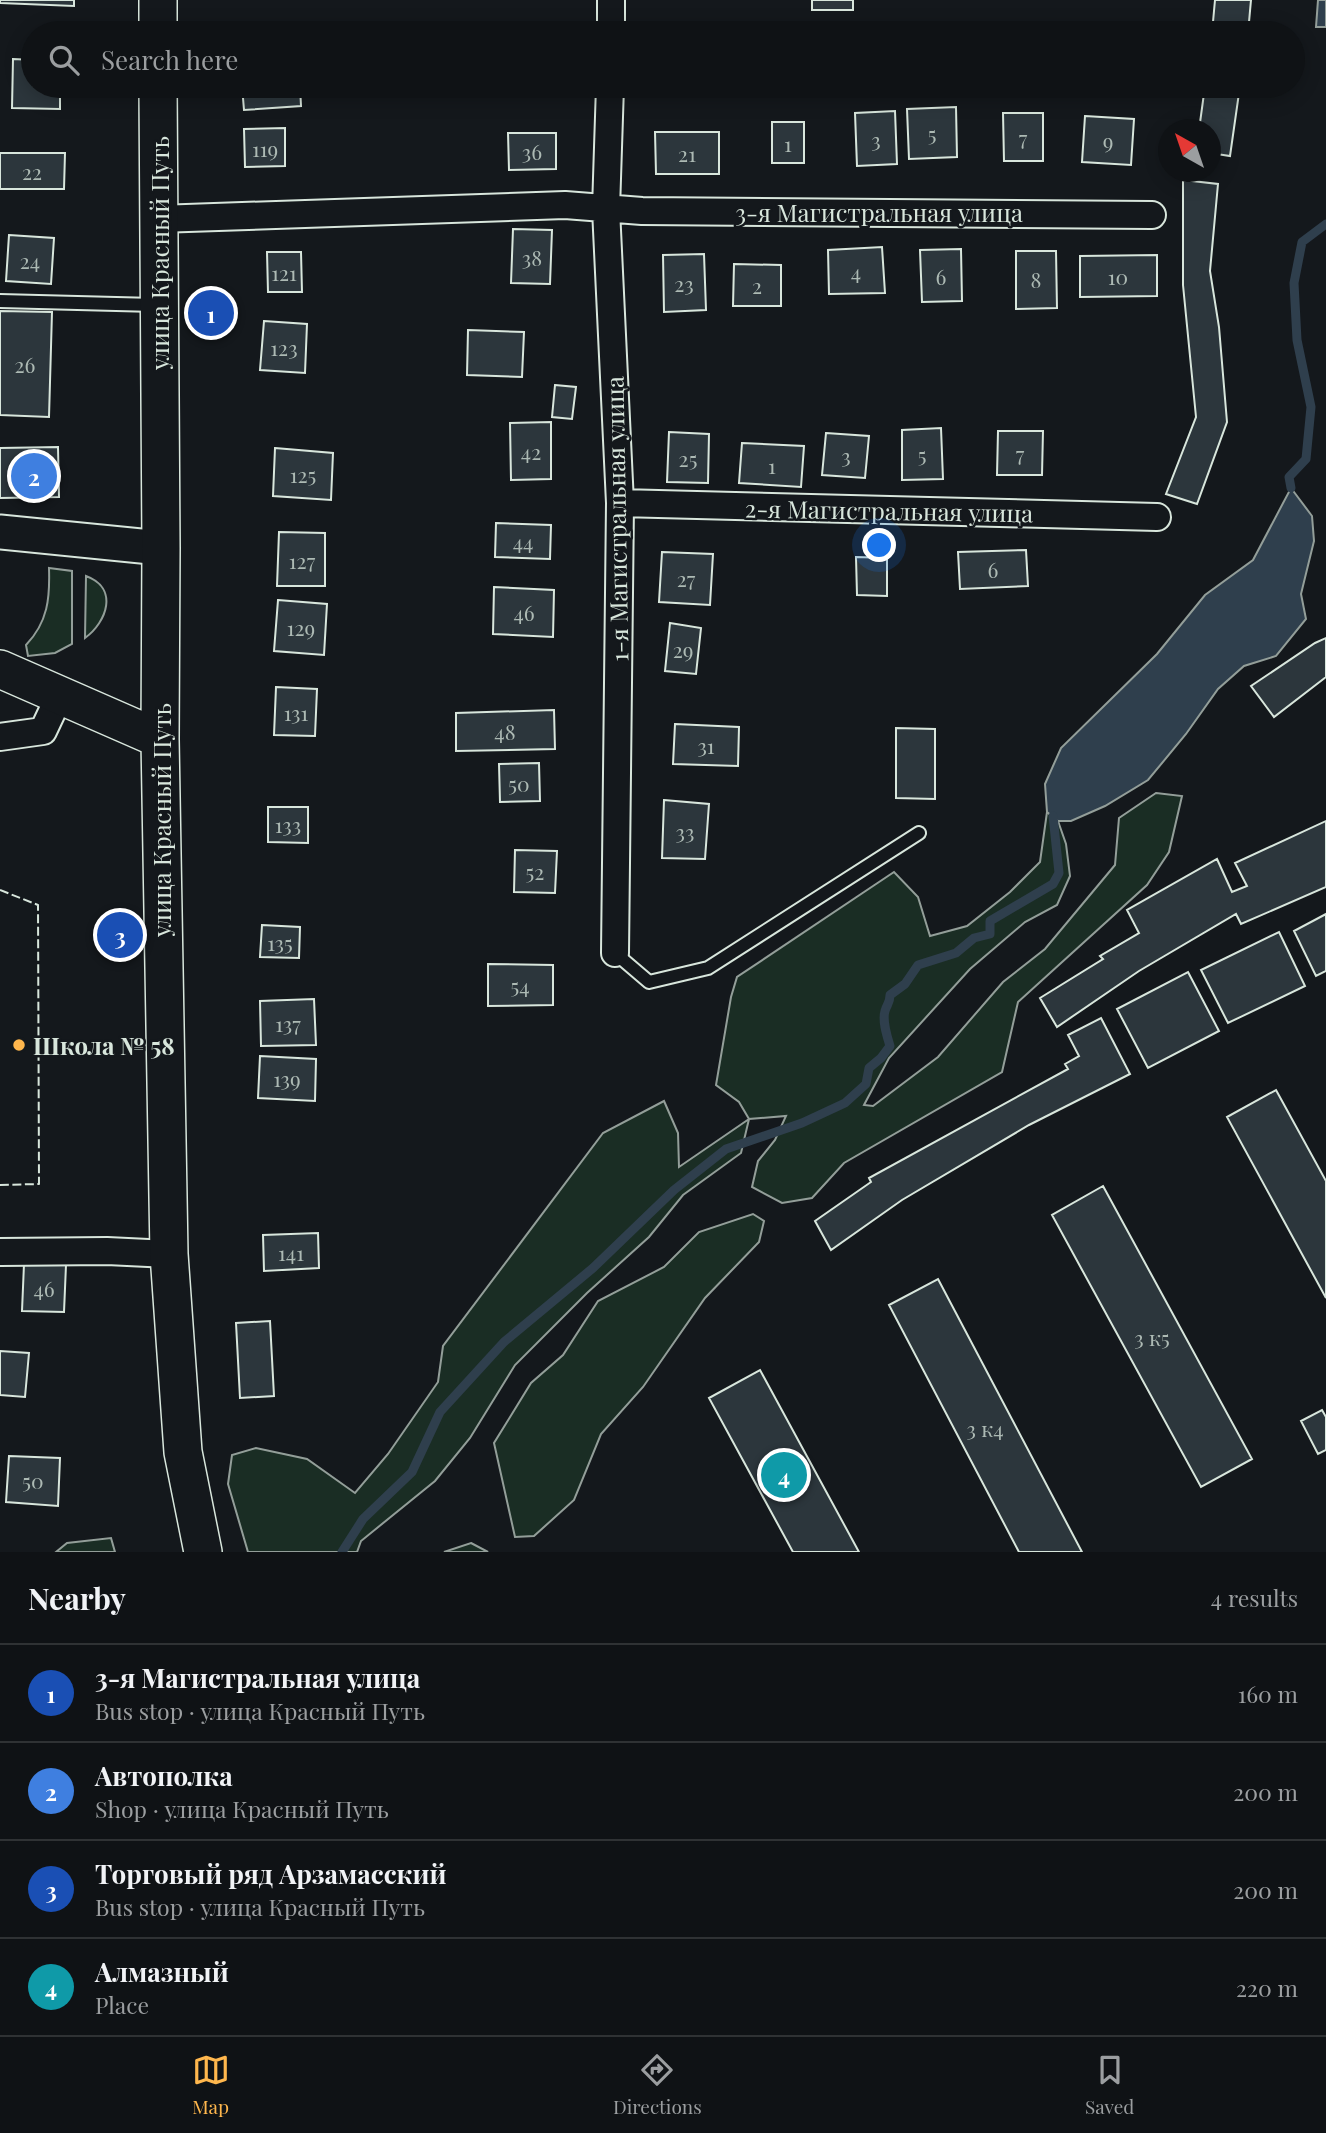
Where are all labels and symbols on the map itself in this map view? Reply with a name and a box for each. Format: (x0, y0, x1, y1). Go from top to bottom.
house number: 5 (928, 119, 936, 147)
north arrow (1158, 119, 1221, 182)
house number: 7 (1019, 123, 1028, 151)
house number: 3 (871, 125, 881, 153)
house number: 9 (1103, 126, 1113, 154)
house number: 1 (784, 129, 792, 157)
house number: 119 (252, 134, 278, 162)
street label: улица Красный Путь (143, 136, 175, 371)
house number: 36 (522, 137, 542, 165)
house number: 21 (678, 139, 696, 167)
house number: 22 (22, 157, 42, 185)
street label: 3-я Магистральная улица (735, 196, 1023, 228)
house number: 38 (522, 243, 542, 271)
house number: 24 (20, 246, 40, 274)
house number: 4 (851, 257, 861, 285)
house number: 121 (271, 258, 297, 286)
house number: 6 (936, 262, 947, 290)
house number: 10 (1108, 262, 1128, 290)
house number: 8 (1031, 265, 1041, 293)
house number: 23 (674, 269, 694, 297)
house number: 2 (752, 271, 762, 299)
pin: 1 (188, 287, 234, 339)
house number: 123 (270, 333, 298, 361)
house number: 26 (15, 350, 36, 378)
street label: 1-я Магистральная улица (598, 376, 634, 662)
house number: 42 (521, 437, 541, 465)
house number: 7 (1016, 439, 1025, 467)
house number: 5 (918, 440, 926, 468)
house number: 3 (841, 441, 851, 469)
house number: 25 (679, 444, 697, 472)
pin: 2 (11, 450, 57, 502)
house number: 1 (768, 451, 776, 479)
house number: 125 (290, 460, 316, 488)
street label: 2-я Магистральная улица (745, 491, 1034, 529)
house number: 44 (513, 527, 533, 555)
your location (862, 528, 896, 562)
house number: 127 (289, 546, 316, 574)
house number: 6 (988, 555, 999, 583)
house number: 27 (677, 564, 696, 592)
house number: 46 (513, 598, 535, 626)
house number: 129 (287, 613, 315, 641)
house number: 29 (673, 635, 693, 663)
house number: 131 (284, 698, 309, 726)
street label: улица Красный Путь (145, 703, 177, 938)
house number: 48 (494, 717, 516, 745)
house number: 31 (697, 731, 715, 759)
house number: 50 (508, 769, 530, 797)
house number: 133 (275, 810, 301, 838)
house number: 33 (676, 817, 694, 845)
house number: 52 (526, 857, 544, 885)
pin: 3 (97, 909, 143, 961)
house number: 135 (267, 928, 293, 956)
house number: 54 (510, 971, 530, 999)
house number: 137 (275, 1009, 301, 1037)
place label: Школа № 58 (33, 1029, 175, 1061)
marker: Школа № 58 (11, 1037, 27, 1053)
house number: 139 (273, 1064, 301, 1092)
house number: 141 (278, 1238, 304, 1266)
house number: 46 (33, 1274, 55, 1302)
house number: 3 к5 (1134, 1323, 1170, 1351)
house number: 3 к4 (966, 1414, 1004, 1442)
pin: 4 (761, 1449, 807, 1501)
house number: 50 (22, 1466, 44, 1494)

